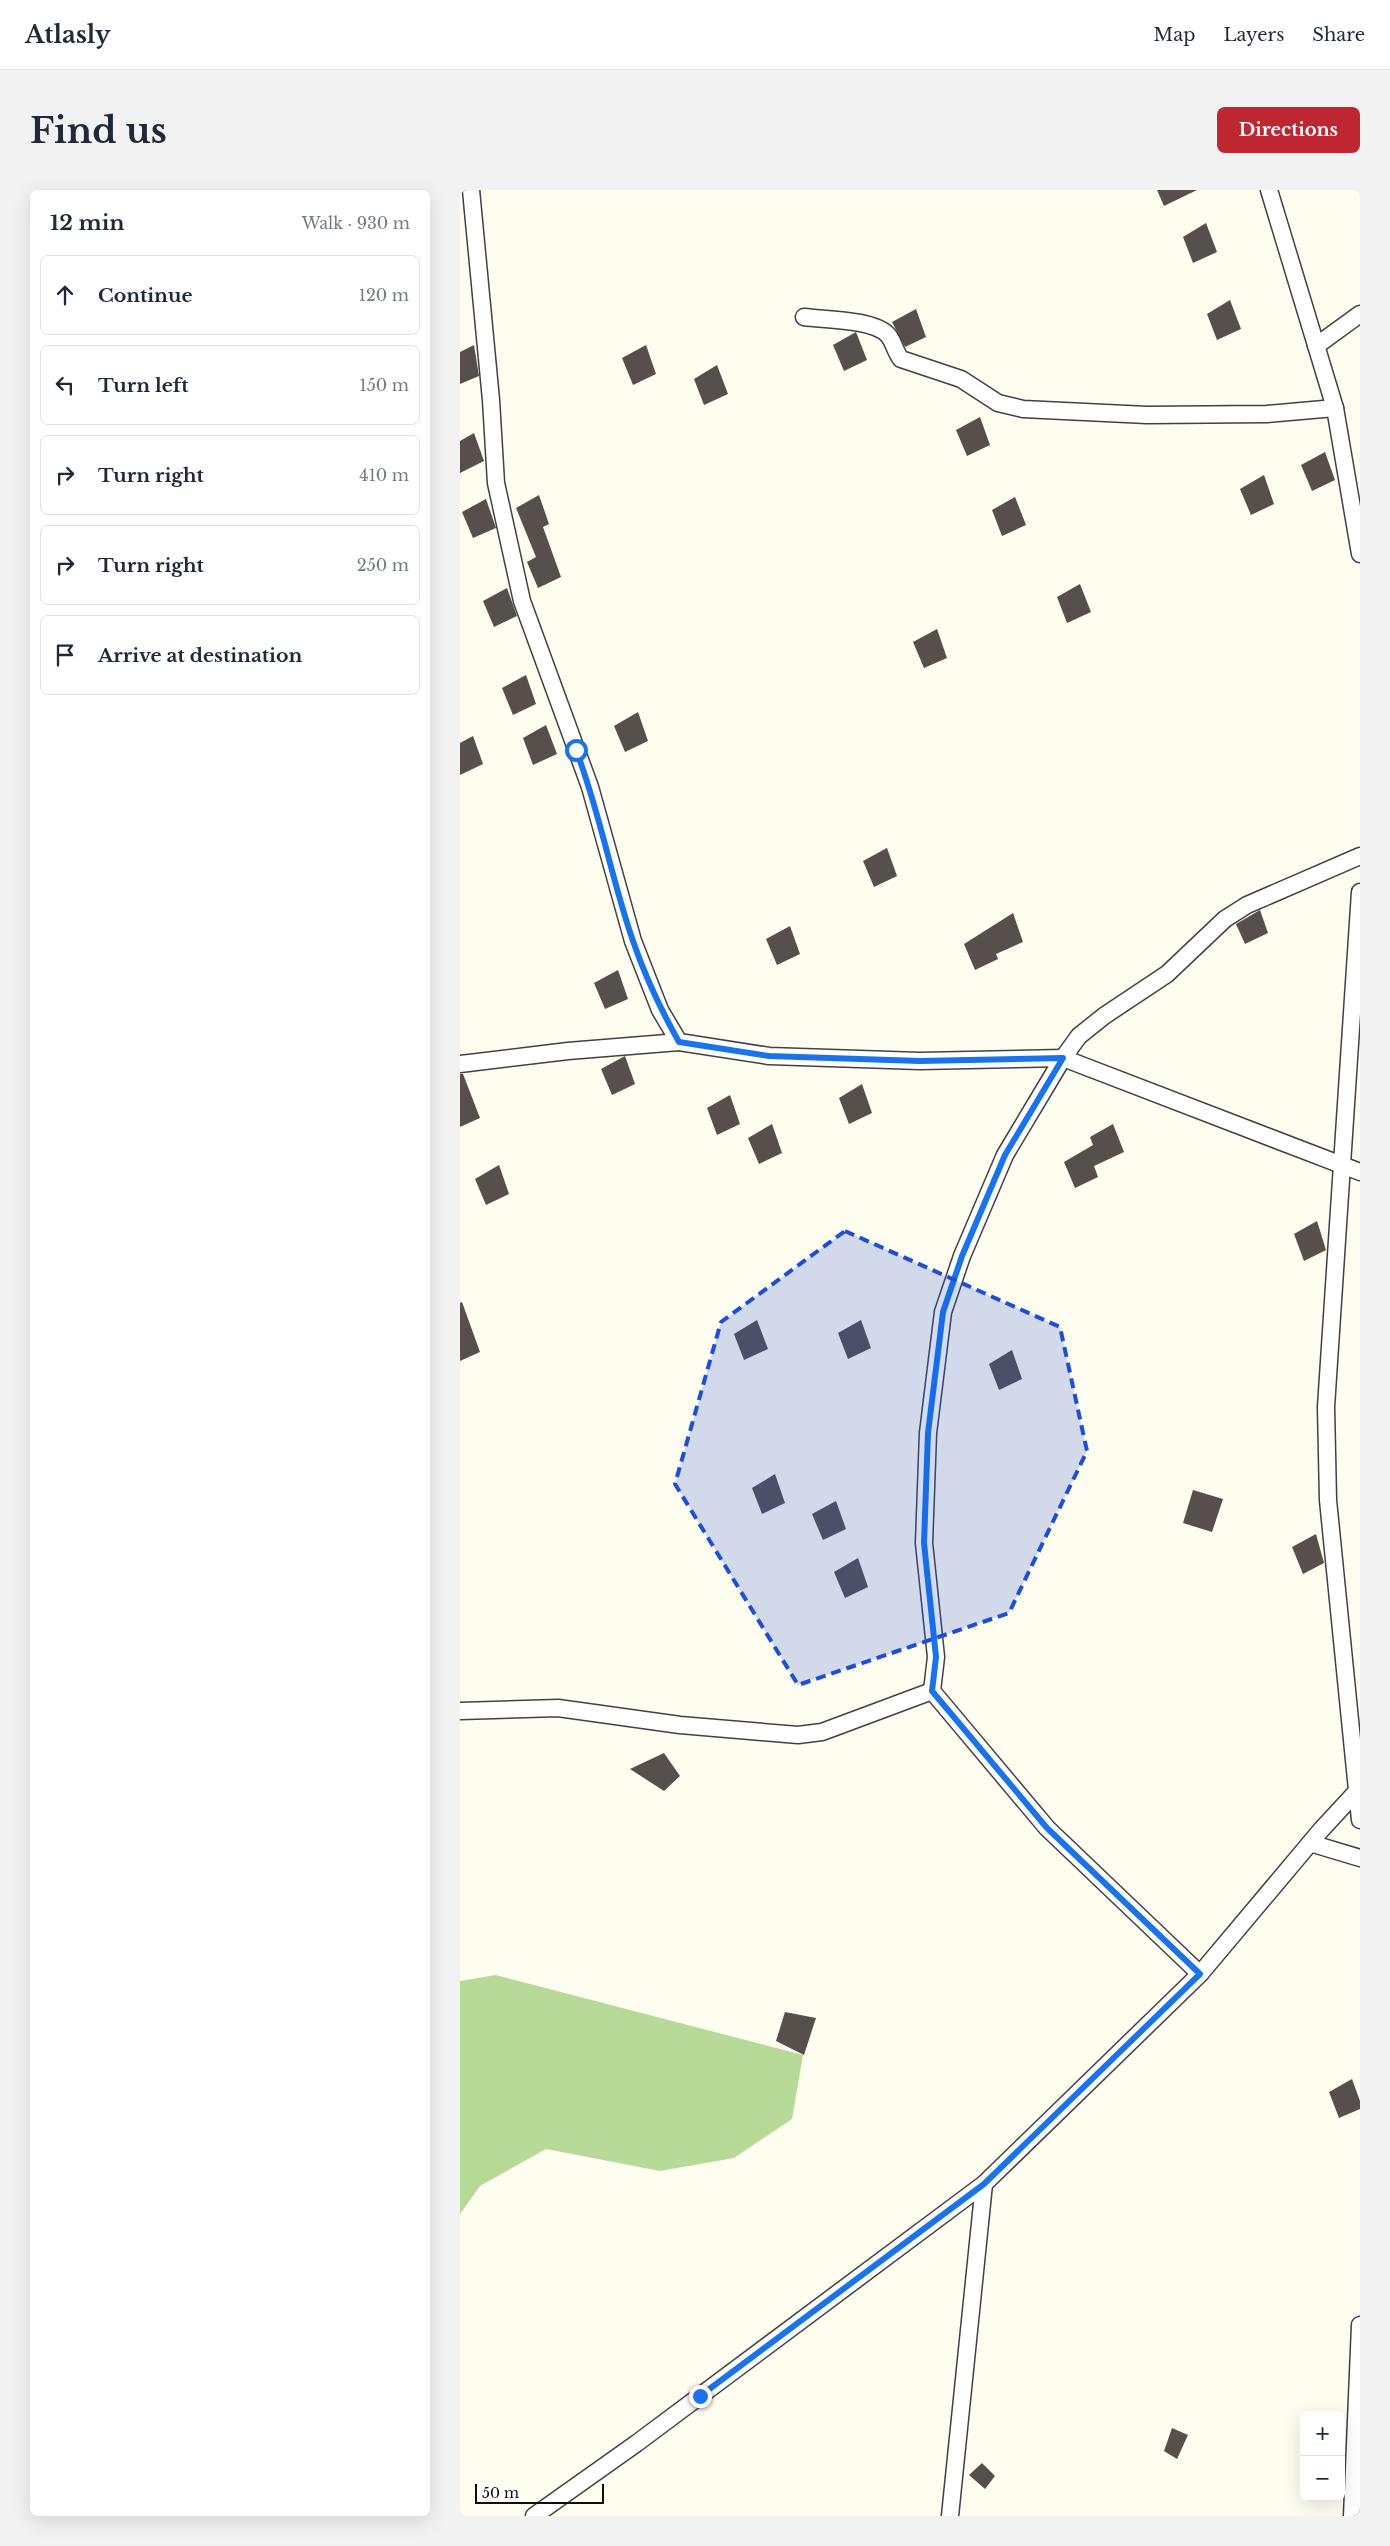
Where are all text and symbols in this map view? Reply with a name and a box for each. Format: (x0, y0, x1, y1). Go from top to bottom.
text: Atlasly (25, 20, 111, 49)
text: Map (1154, 24, 1195, 46)
text: Layers (1223, 24, 1284, 46)
text: Share (1312, 24, 1365, 46)
button: Directions (1217, 107, 1360, 153)
text: Find us (30, 109, 167, 152)
text: 12 min (50, 210, 125, 236)
text: Walk · 930 m (302, 213, 410, 233)
icon: ahead (51, 281, 79, 309)
text: Continue (98, 284, 193, 307)
text: 120 m (359, 285, 409, 305)
icon: left (51, 371, 79, 399)
text: Turn left (98, 374, 189, 397)
text: 150 m (360, 375, 409, 395)
icon: right (51, 461, 79, 489)
text: Turn right (98, 464, 204, 487)
text: 410 m (359, 465, 409, 485)
icon: right (51, 551, 79, 579)
text: Turn right (98, 554, 204, 577)
text: 250 m (357, 555, 409, 575)
icon: arrive (51, 641, 79, 669)
text: Arrive at destination (98, 644, 302, 667)
route start (565, 739, 588, 762)
route end (689, 2385, 712, 2408)
map controls (1300, 2411, 1345, 2501)
button: + (1300, 2411, 1345, 2456)
button: − (1300, 2456, 1345, 2501)
scale bar (475, 2481, 604, 2504)
text: 50 m (482, 2484, 519, 2502)

